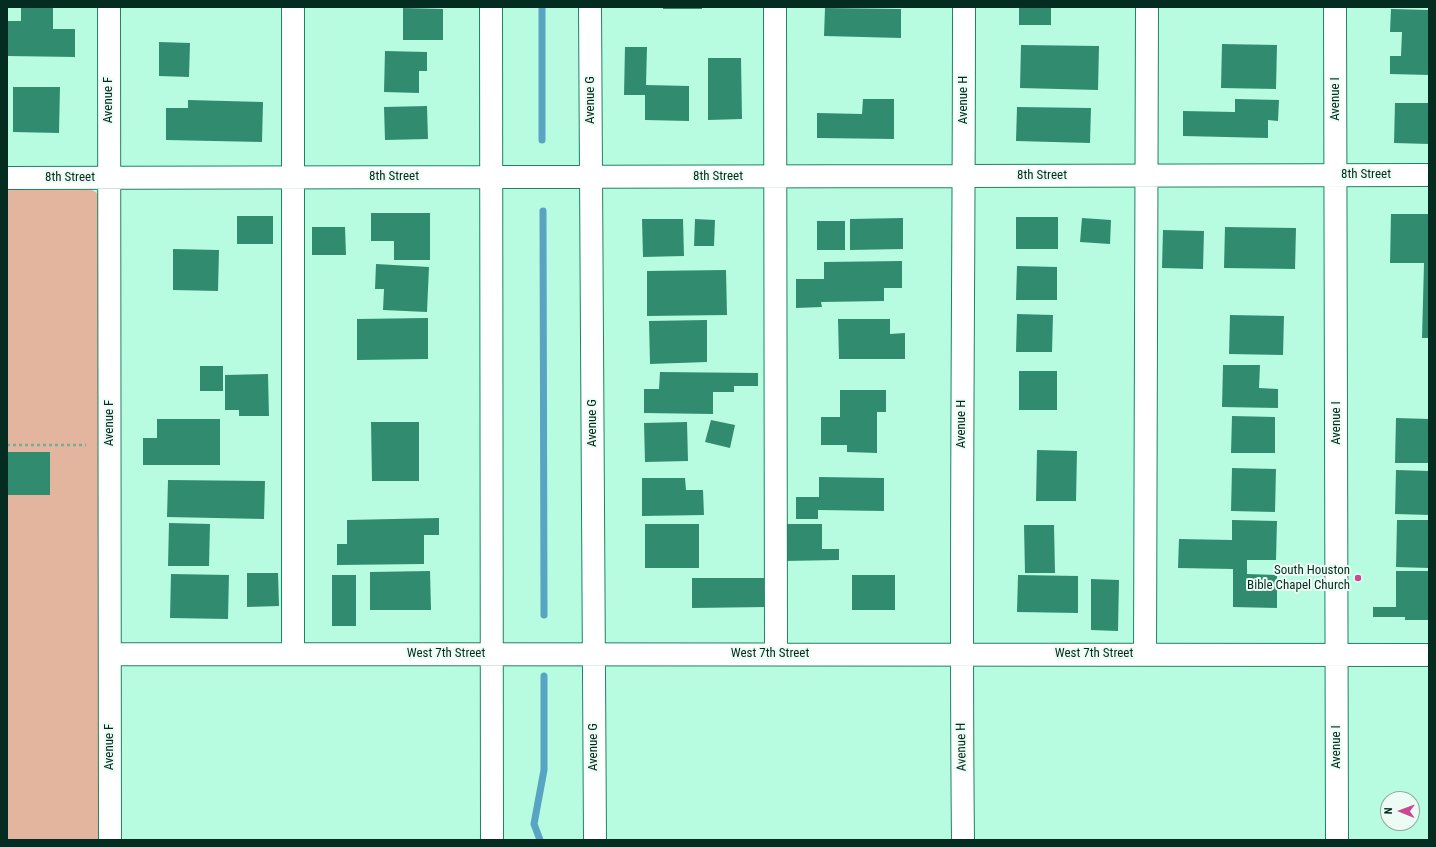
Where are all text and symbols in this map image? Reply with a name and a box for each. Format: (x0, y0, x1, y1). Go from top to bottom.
street label: Avenue G (583, 76, 599, 124)
street label: Avenue H (956, 76, 972, 124)
street label: Avenue F (101, 77, 117, 123)
street label: Avenue I (1328, 77, 1344, 121)
street label: 8th Street (1341, 167, 1391, 183)
street label: 8th Street (1017, 168, 1067, 184)
street label: 8th Street (369, 169, 419, 185)
street label: 8th Street (693, 169, 743, 185)
street label: 8th Street (45, 170, 95, 186)
street label: Avenue G (585, 399, 601, 447)
street label: Avenue F (102, 400, 118, 446)
street label: Avenue H (954, 400, 970, 448)
street label: Avenue I (1329, 401, 1345, 445)
place label: South Houston Bible Chapel Church (1247, 563, 1350, 594)
marker: South Houston Bible Chapel Church (1353, 573, 1363, 583)
street label: West 7th Street (407, 646, 485, 662)
street label: West 7th Street (731, 646, 809, 662)
street label: West 7th Street (1055, 646, 1133, 662)
street label: Avenue G (586, 723, 602, 771)
street label: Avenue H (954, 723, 970, 771)
street label: Avenue F (102, 724, 118, 770)
street label: Avenue I (1329, 725, 1345, 769)
north arrow (1380, 791, 1420, 831)
text: N (1382, 807, 1395, 814)

